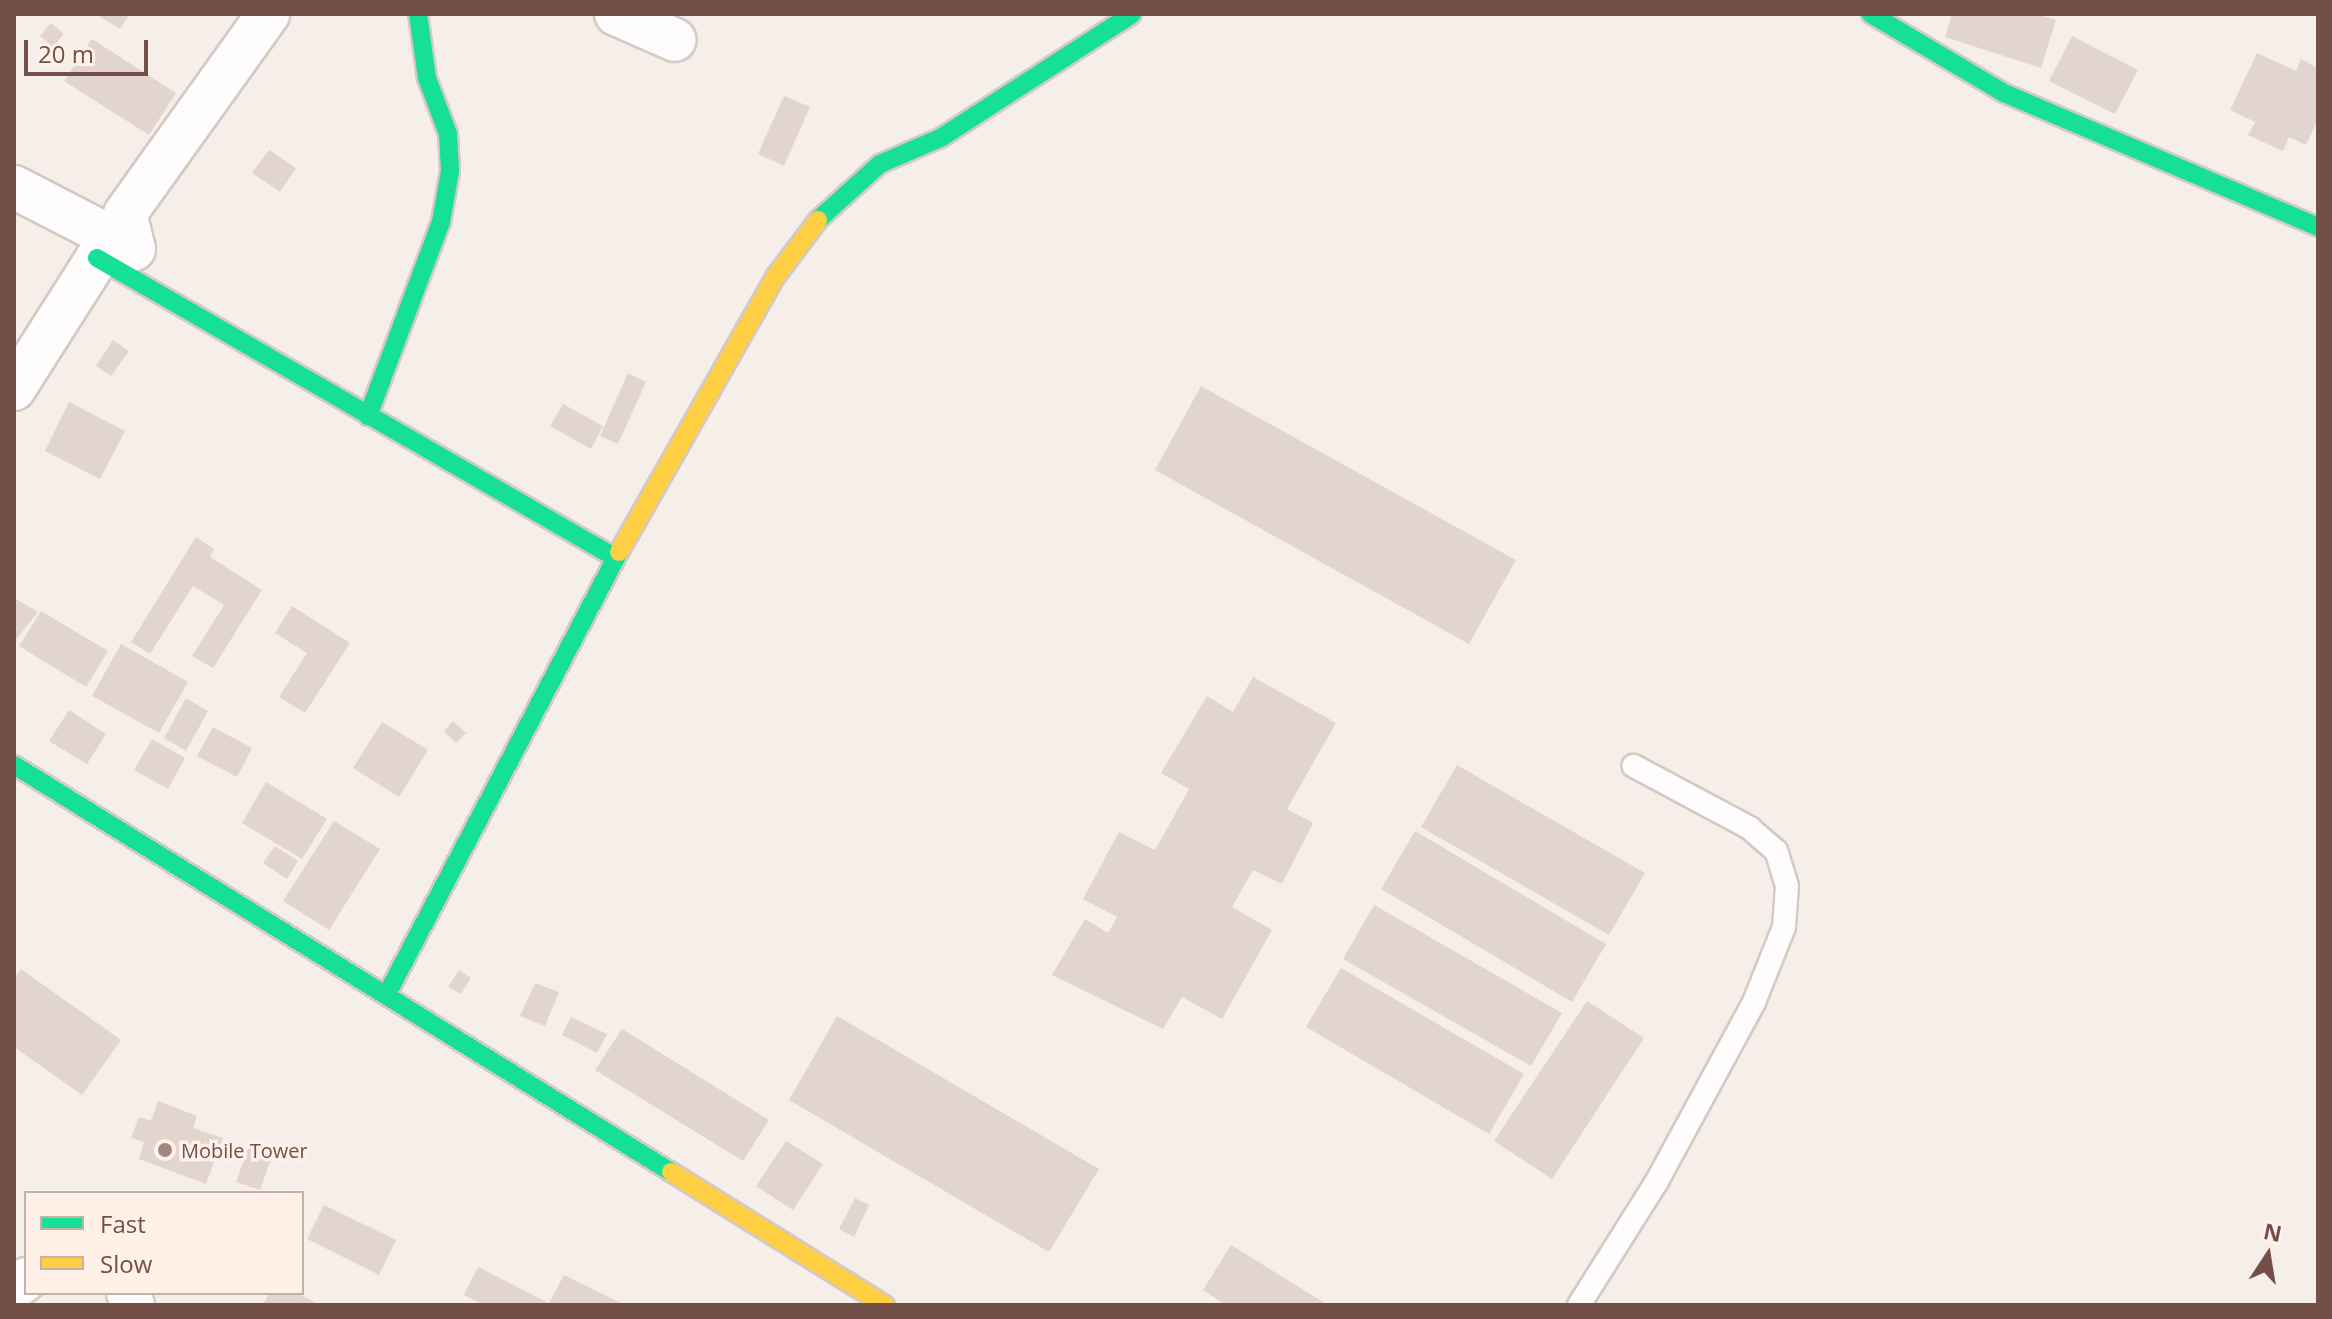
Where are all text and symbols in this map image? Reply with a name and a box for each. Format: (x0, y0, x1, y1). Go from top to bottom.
scale bar (28, 24, 152, 74)
text: 20 m (38, 37, 94, 70)
place label: Mobile Tower (181, 1138, 308, 1162)
marker: Mobile Tower (156, 1141, 174, 1159)
legend (24, 1191, 304, 1295)
text: Fast (100, 1207, 146, 1240)
north arrow (2228, 1215, 2308, 1295)
text: N (2261, 1215, 2285, 1248)
text: Slow (100, 1247, 152, 1280)

